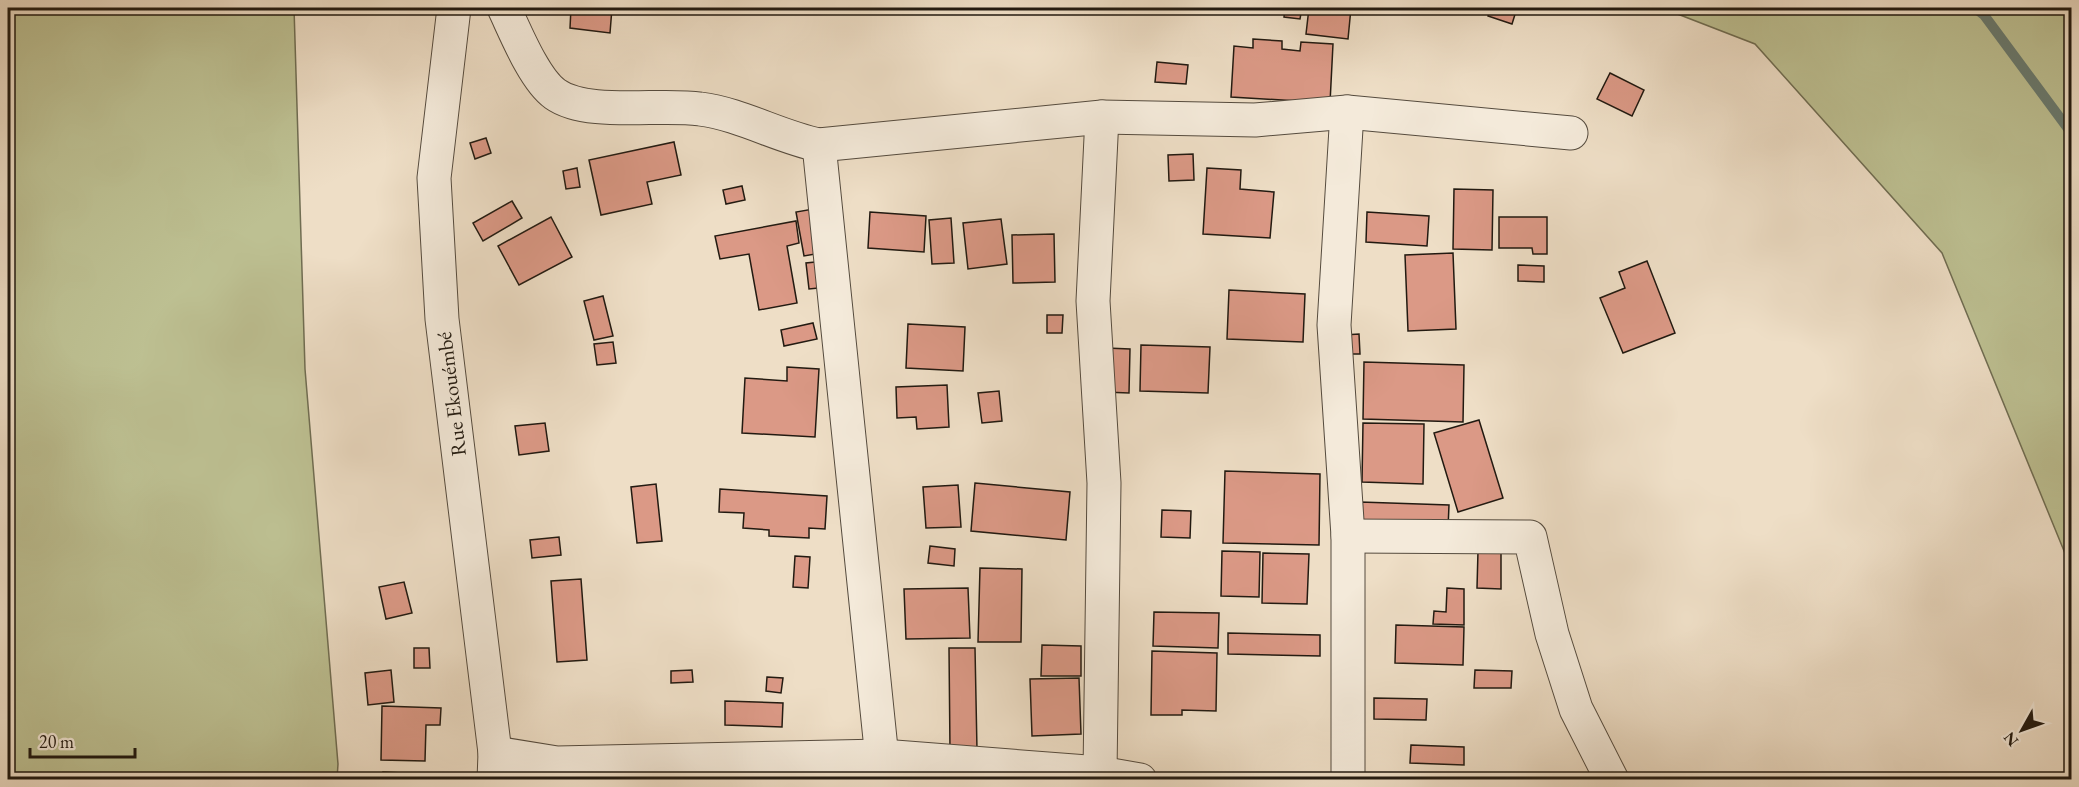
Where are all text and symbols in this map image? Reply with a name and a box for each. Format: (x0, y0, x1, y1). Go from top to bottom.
street label: Rue Ekouémbé (430, 330, 472, 458)
north arrow (1992, 700, 2052, 760)
scale bar (30, 721, 135, 759)
text: N (1999, 728, 2023, 751)
text: 20 m (39, 730, 74, 753)

